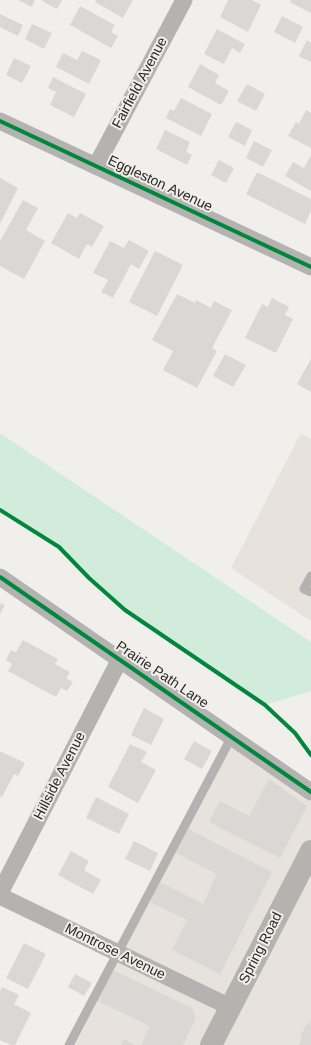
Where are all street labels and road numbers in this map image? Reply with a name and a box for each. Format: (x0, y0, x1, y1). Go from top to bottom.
street label: Fairfield Avenue (109, 35, 171, 131)
street label: Eggleston Avenue (105, 152, 215, 216)
street label: Prairie Path Lane (112, 638, 212, 712)
street label: Hillside Avenue (31, 729, 89, 823)
street label: Spring Road (236, 910, 286, 986)
street label: Montrose Avenue (62, 920, 168, 984)

